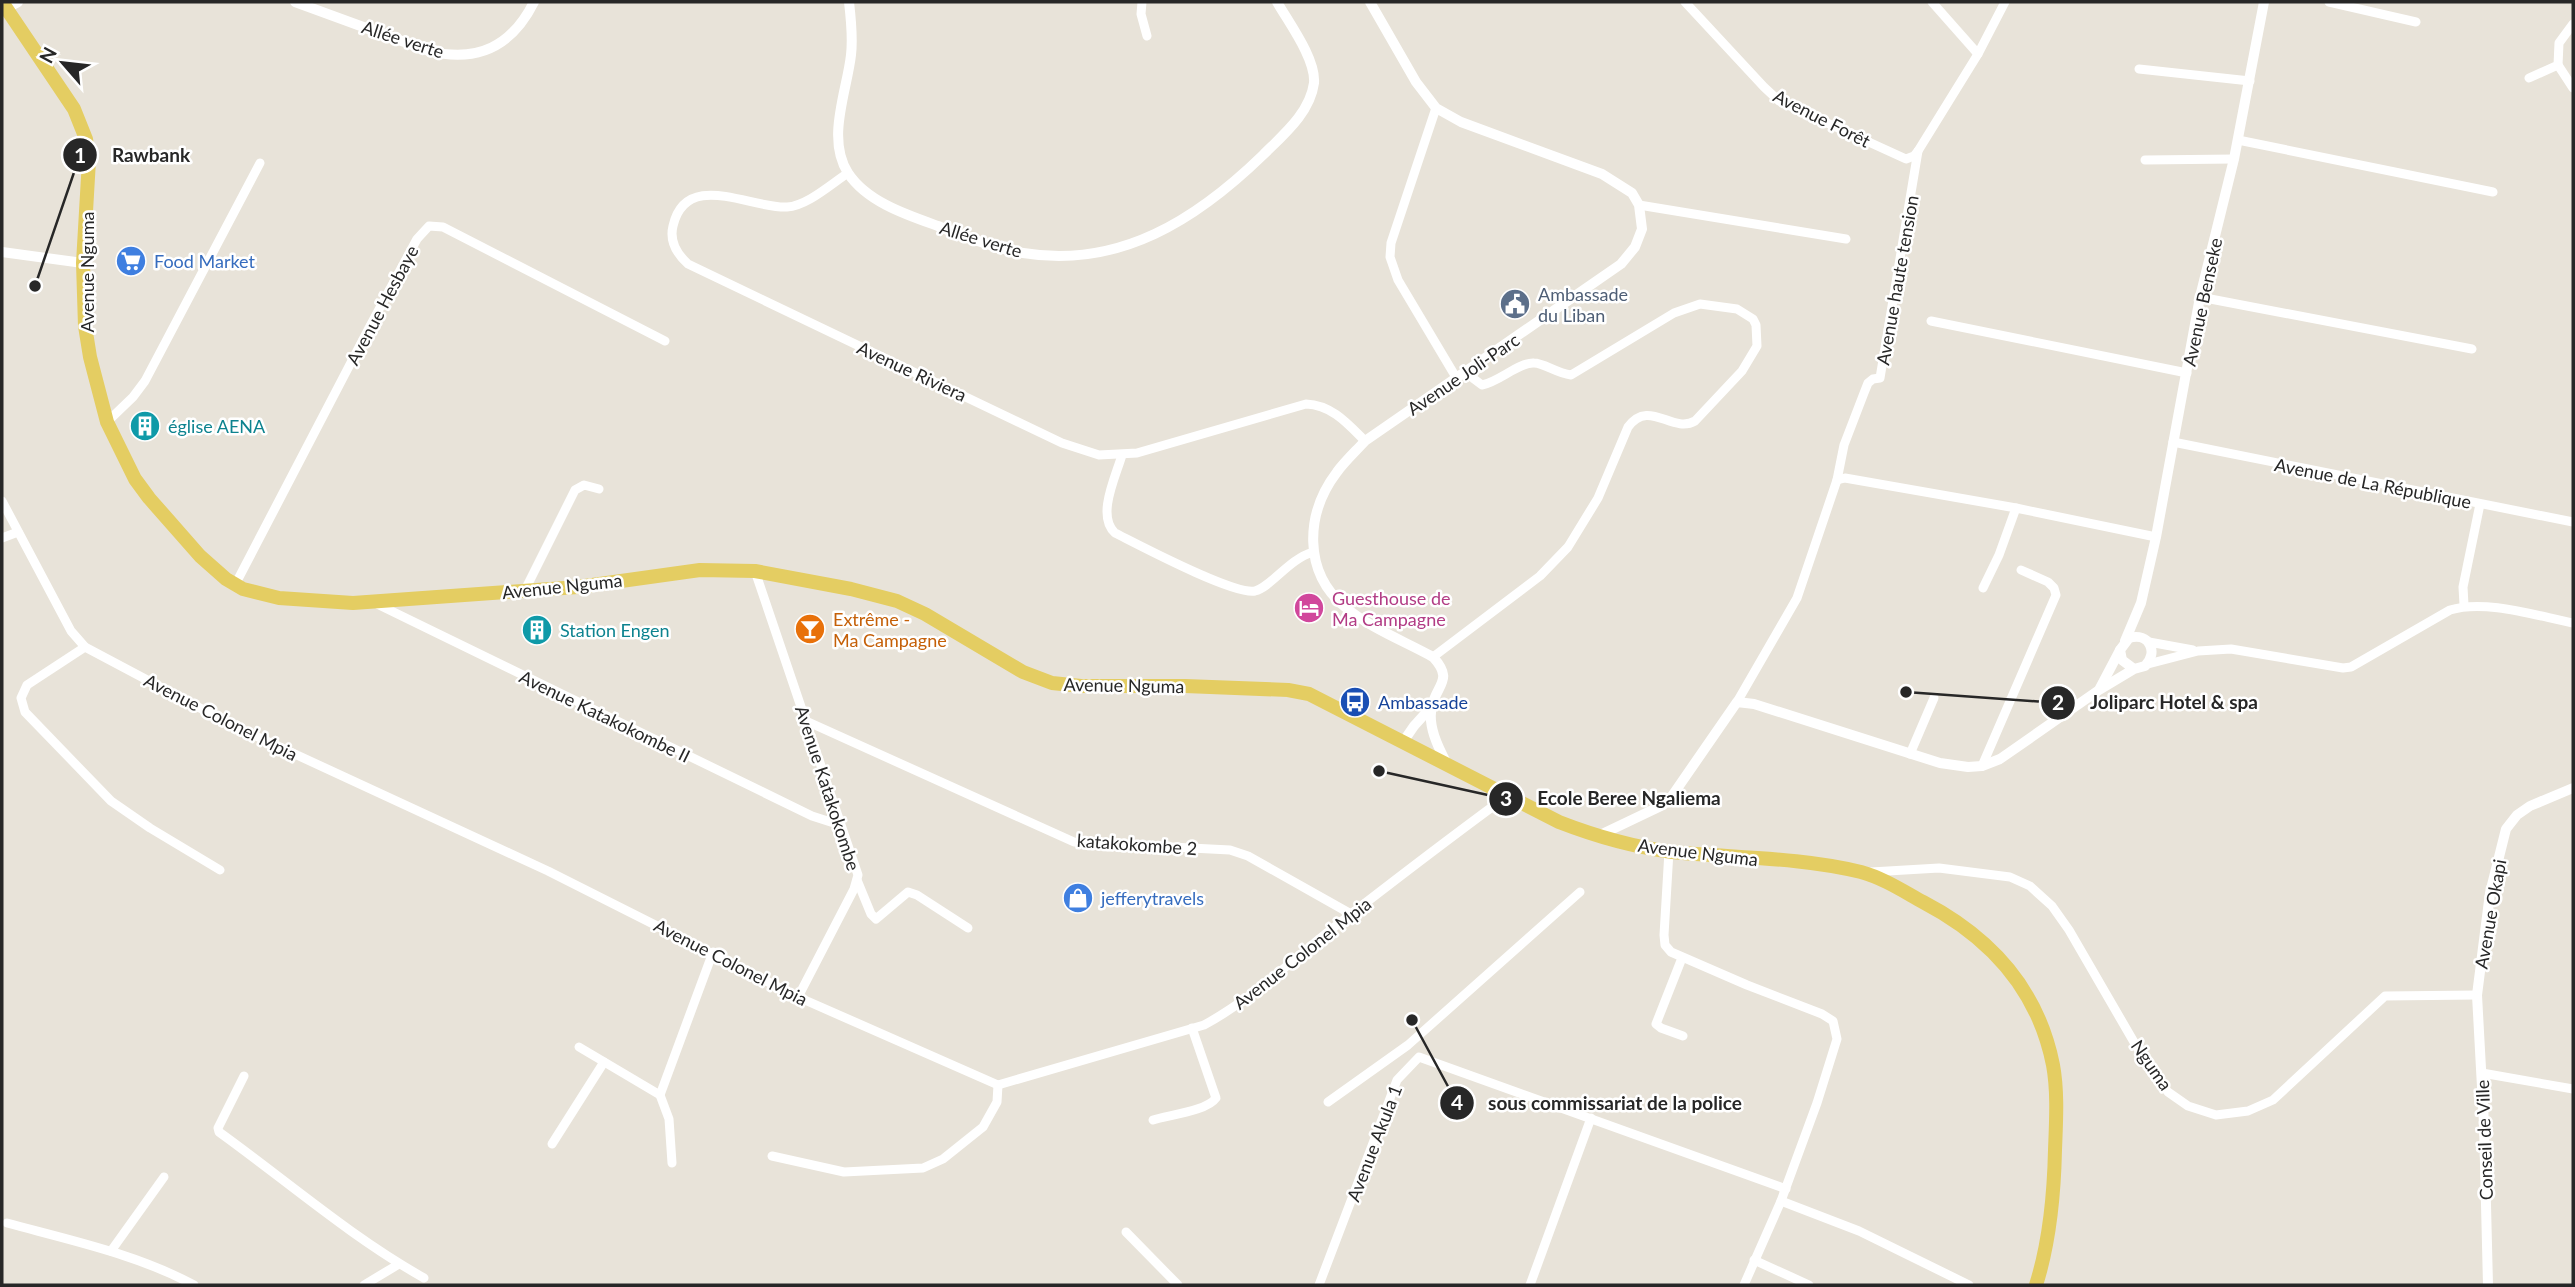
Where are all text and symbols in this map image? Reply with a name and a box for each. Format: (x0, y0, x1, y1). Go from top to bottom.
street label: Allée verte (359, 15, 447, 63)
north arrow (28, 28, 98, 98)
text: N (34, 43, 61, 67)
street label: Avenue Forêt (1770, 84, 1875, 152)
callout: Rawbank (62, 135, 204, 175)
text: 1 (74, 142, 86, 167)
text: Rawbank (112, 143, 191, 166)
street label: Avenue haute tension (1871, 193, 1923, 367)
street label: Avenue Nguma (76, 212, 98, 332)
street label: Allée verte (937, 216, 1025, 262)
street label: Avenue Benseke (2178, 236, 2226, 368)
street label: Avenue Hesbaye (341, 241, 423, 369)
supermarket icon: Food Market (114, 244, 148, 278)
place label: Food Market (154, 250, 256, 272)
place label: Ambassade du Liban (1538, 283, 1628, 326)
public building icon: Ambassade du Liban (1498, 287, 1532, 321)
street label: Avenue Joli-Parc (1403, 328, 1524, 420)
street label: Avenue Riviera (854, 336, 970, 406)
building icon: église AENA (128, 409, 162, 443)
place label: église AENA (168, 415, 266, 437)
street label: Avenue de La République (2273, 453, 2473, 513)
street label: Avenue Nguma (501, 569, 623, 603)
place label: Guesthouse de Ma Campagne (1332, 587, 1451, 630)
hotel icon: Guesthouse de Ma Campagne (1292, 591, 1326, 625)
place label: Extrême - Ma Campagne (833, 608, 947, 651)
bar icon: Extrême - Ma Campagne (793, 612, 827, 646)
building icon: Station Engen (520, 613, 554, 647)
place label: Station Engen (560, 619, 670, 641)
street label: Avenue Katakokombe II (516, 665, 694, 767)
street label: Avenue Colonel Mpia (141, 669, 301, 765)
street label: Avenue Nguma (1063, 673, 1185, 697)
callout: Joliparc Hotel & spa (2041, 683, 2272, 723)
bus stop icon: Ambassade (1338, 685, 1372, 719)
text: 2 (2052, 689, 2064, 714)
text: Joliparc Hotel & spa (2090, 690, 2258, 713)
place label: Ambassade (1378, 691, 1468, 713)
street label: Avenue Katakokombe (791, 703, 865, 873)
callout: Ecole Beree Ngaliema (1488, 779, 1735, 819)
text: 3 (1500, 785, 1512, 810)
text: Ecole Beree Ngaliema (1537, 786, 1721, 809)
street label: katakokombe 2 (1076, 829, 1198, 859)
street label: Avenue Nguma (1637, 834, 1759, 870)
street label: Avenue Okapi (2470, 857, 2510, 971)
shop icon: jefferytravels (1061, 881, 1095, 915)
place label: jefferytravels (1100, 887, 1204, 909)
street label: Avenue Colonel Mpia (1229, 892, 1375, 1014)
street label: Avenue Colonel Mpia (651, 914, 811, 1010)
street label: Nguma (2127, 1036, 2177, 1094)
street label: Conseil de Ville (2471, 1079, 2497, 1201)
street label: Avenue Akula 1 (1342, 1082, 1406, 1204)
callout: sous commissariat de la police (1439, 1083, 1756, 1123)
text: 4 (1451, 1089, 1463, 1114)
text: sous commissariat de la police (1488, 1091, 1742, 1114)

